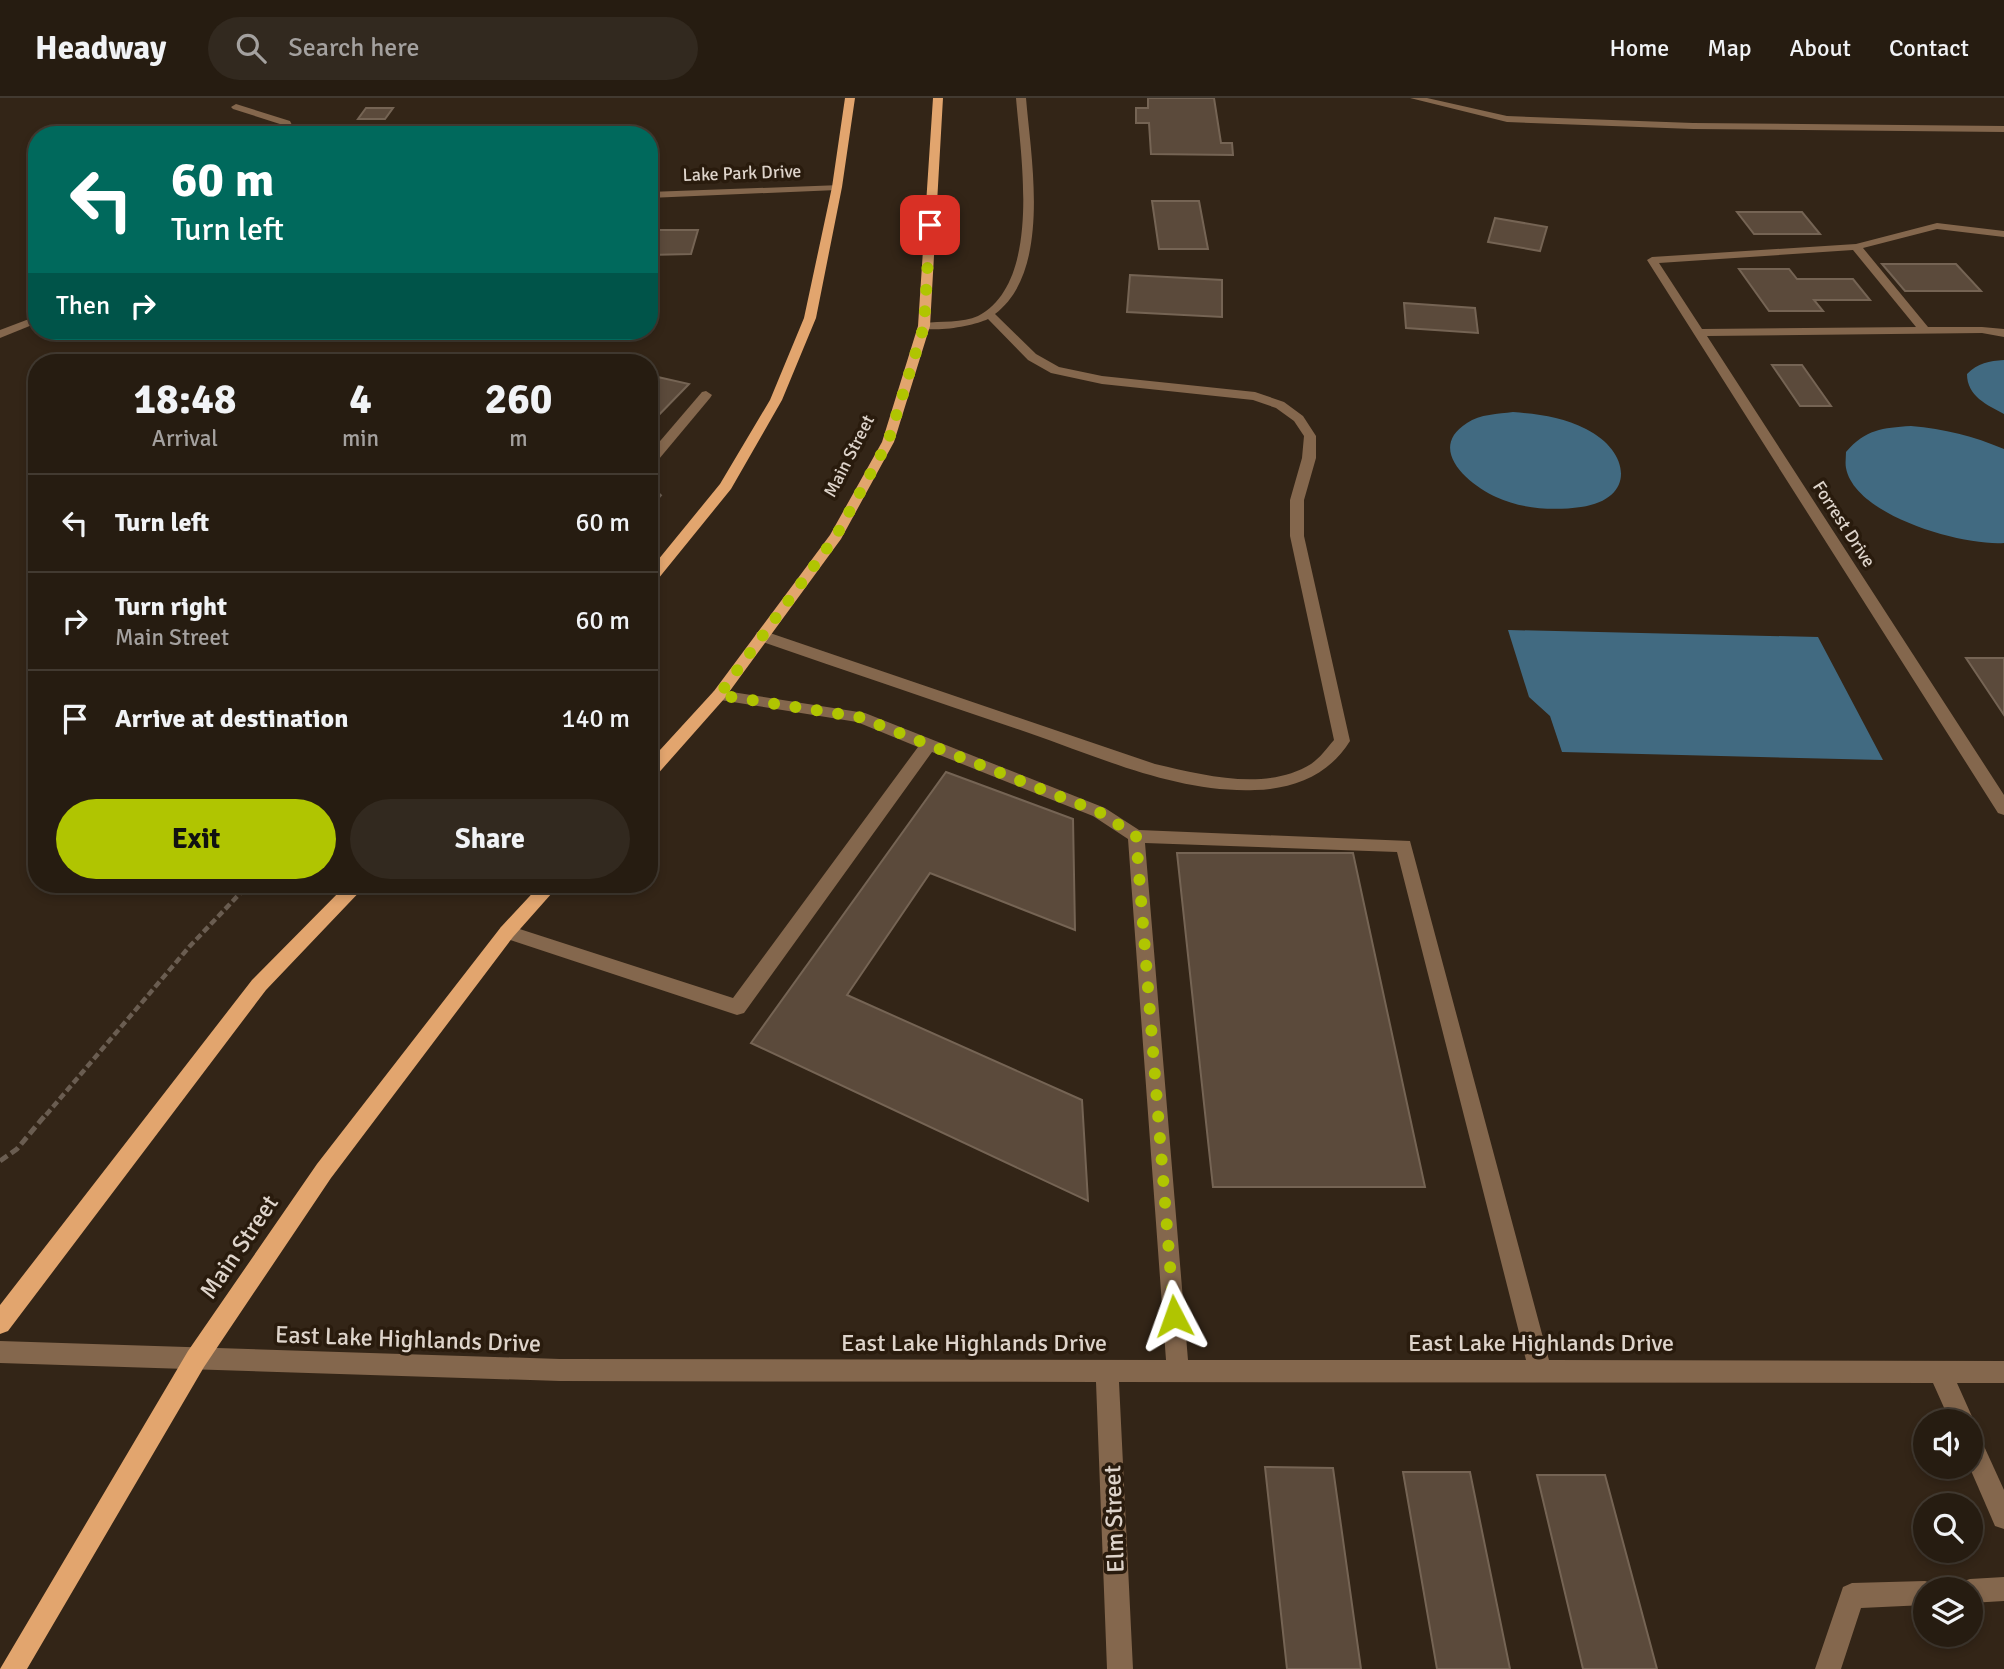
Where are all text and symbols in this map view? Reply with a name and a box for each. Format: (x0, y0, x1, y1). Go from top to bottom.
search box (208, 17, 698, 80)
text: Headway (35, 28, 166, 69)
icon: search (232, 29, 270, 67)
text: Search here (288, 32, 419, 64)
text: Home (1609, 33, 1669, 63)
text: Map (1707, 33, 1752, 63)
text: About (1790, 33, 1851, 63)
text: Contact (1889, 33, 1969, 63)
text: 60 m (171, 150, 274, 210)
icon: left (56, 154, 147, 245)
street label: Lake Park Drive (682, 160, 802, 186)
pin (900, 195, 960, 255)
icon: arrive (911, 206, 949, 244)
text: Turn left (171, 210, 284, 249)
icon: right (124, 287, 162, 325)
text: Then (56, 290, 110, 322)
text: 18:48 (133, 374, 237, 425)
text: 4 (349, 374, 372, 425)
text: 260 (484, 374, 553, 425)
street label: Main Street (819, 411, 879, 501)
text: Arrival (152, 424, 218, 453)
text: min (342, 424, 379, 453)
text: m (509, 424, 528, 453)
street label: Forrest Drive (1808, 477, 1880, 571)
icon: left (56, 504, 94, 542)
text: Turn left (115, 507, 209, 539)
text: 60 m (575, 507, 630, 539)
text: Turn right (115, 591, 227, 623)
icon: right (56, 602, 94, 640)
text: 60 m (575, 605, 630, 637)
text: Main Street (115, 623, 229, 652)
icon: arrive (56, 700, 94, 738)
text: Arrive at destination (115, 703, 348, 735)
text: 140 m (561, 703, 630, 735)
button: Exit (56, 799, 336, 879)
button: Share (350, 799, 630, 879)
street label: Main Street (193, 1189, 285, 1305)
position arrow (1137, 1279, 1211, 1353)
street label: East Lake Highlands Drive (275, 1319, 541, 1359)
street label: East Lake Highlands Drive (841, 1328, 1107, 1358)
street label: East Lake Highlands Drive (1408, 1328, 1674, 1358)
map controls (1913, 1409, 1983, 1647)
button: sound (1913, 1409, 1983, 1479)
street label: Elm Street (1097, 1465, 1131, 1573)
button: search (1913, 1493, 1983, 1563)
button: layers (1913, 1577, 1983, 1647)

